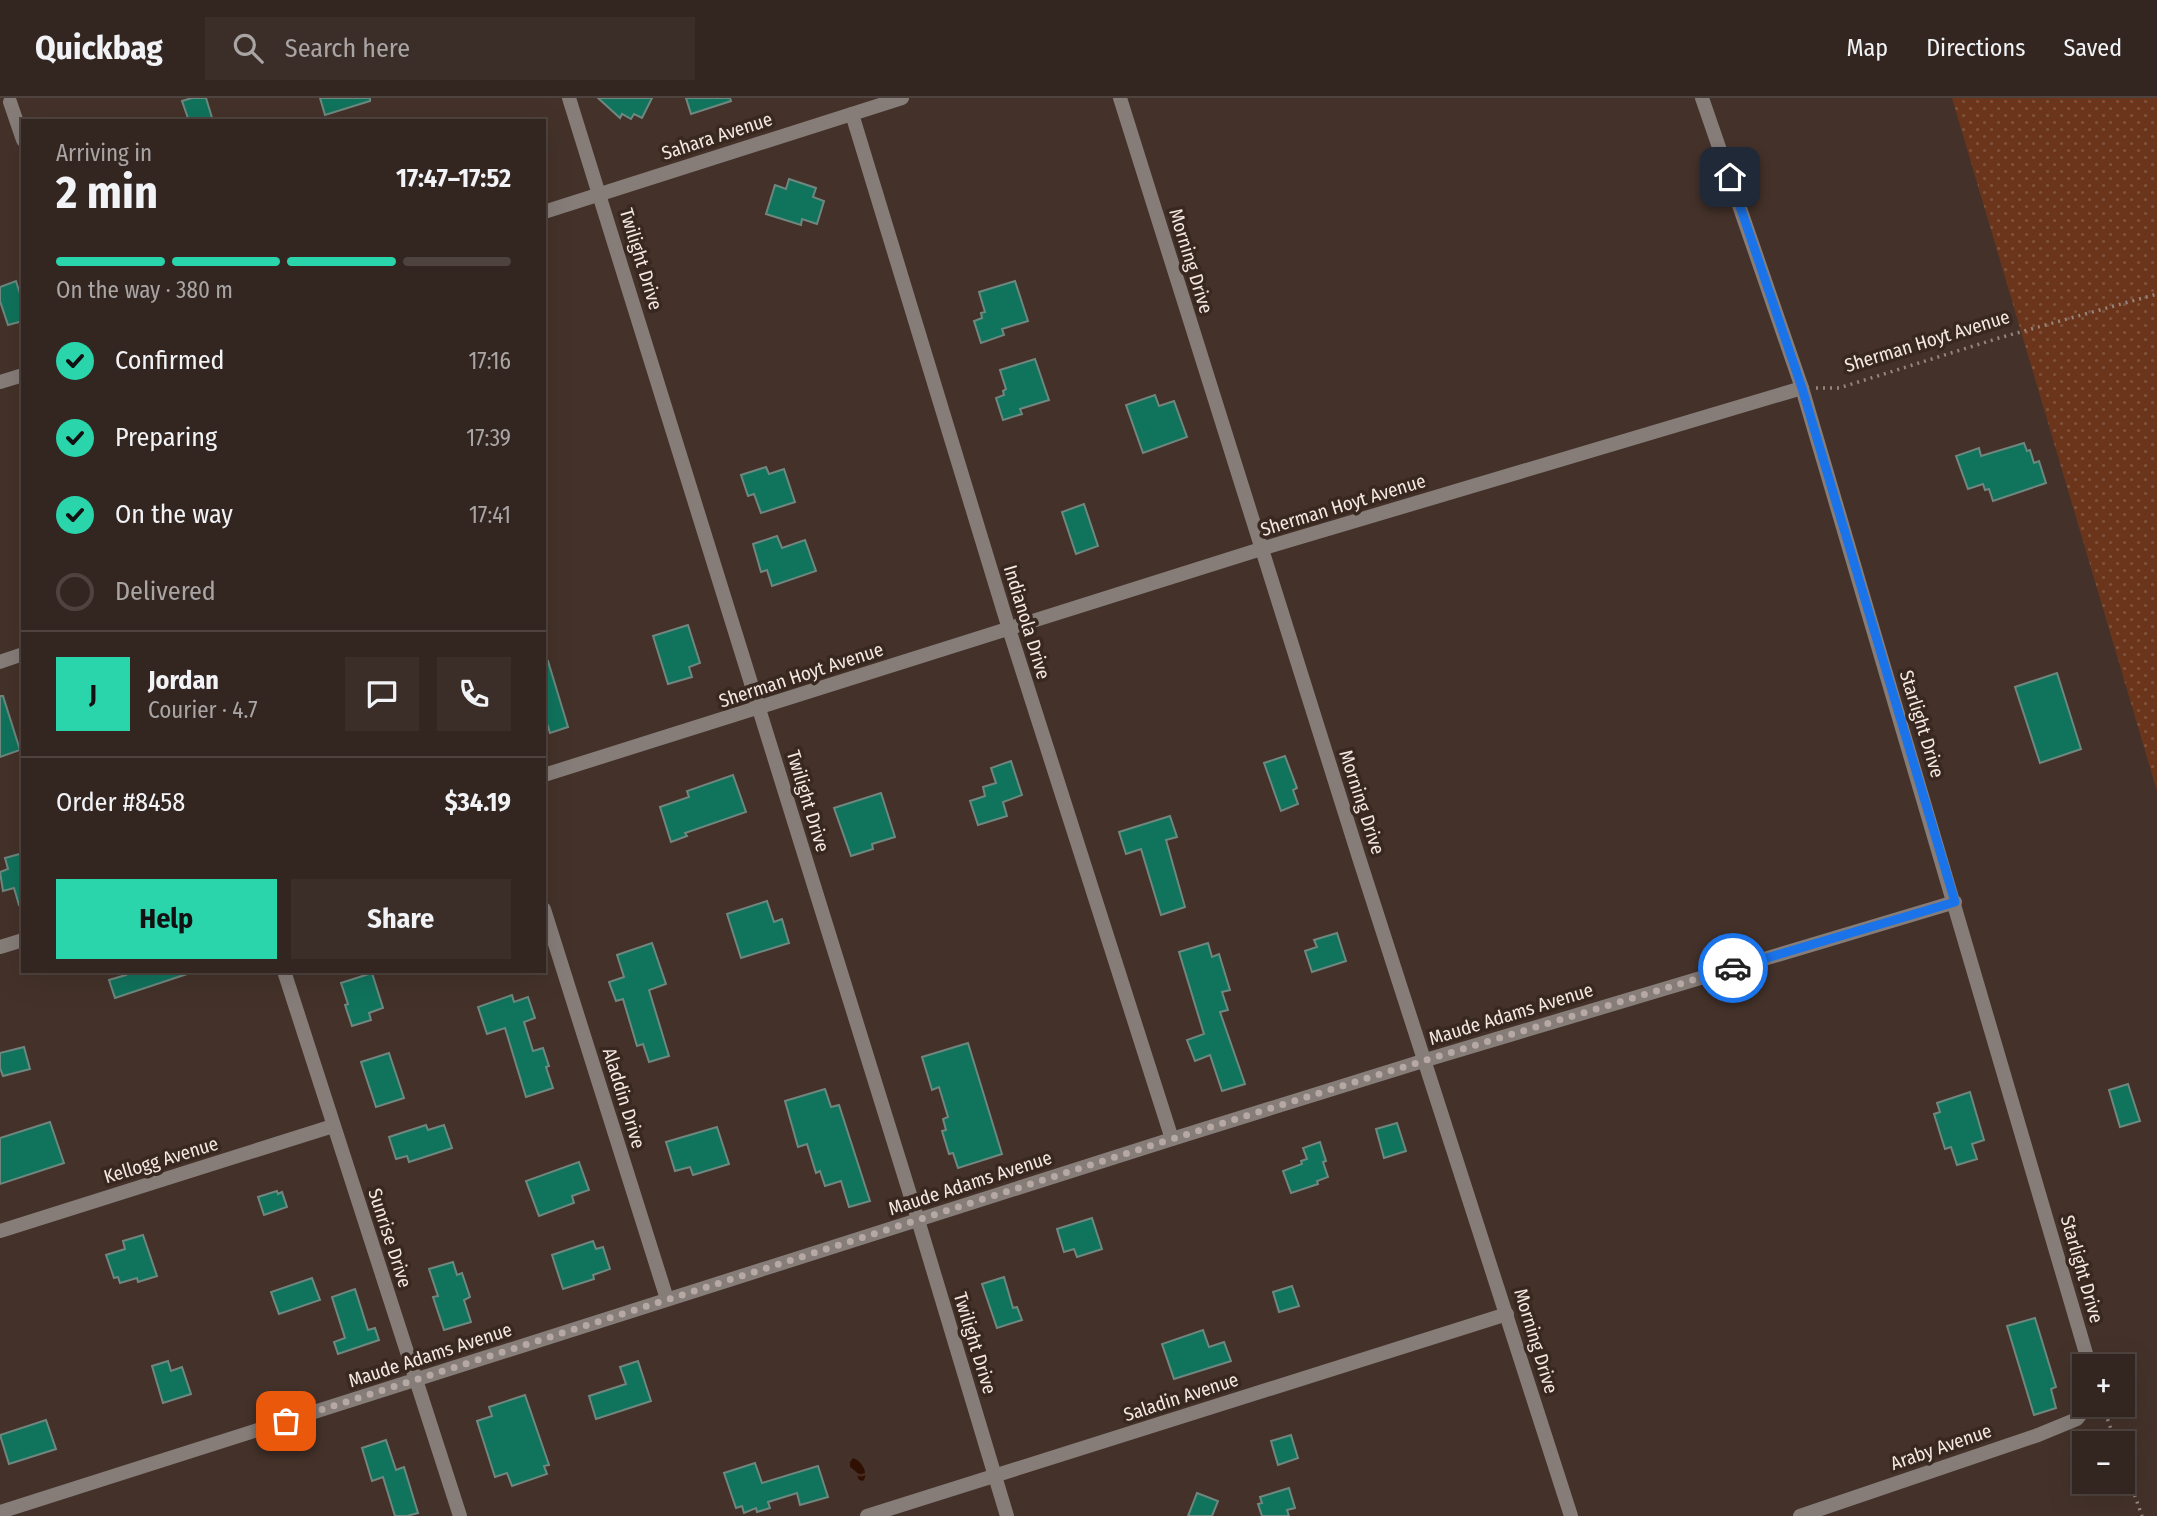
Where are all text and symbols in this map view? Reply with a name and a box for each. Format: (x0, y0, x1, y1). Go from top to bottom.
search box (205, 17, 695, 80)
text: Quickbag (35, 28, 163, 68)
icon: search (229, 29, 267, 67)
text: Search here (285, 33, 410, 64)
text: Map (1847, 34, 1888, 62)
text: Directions (1926, 34, 2025, 62)
text: Saved (2063, 34, 2122, 62)
street label: Sahara Avenue (659, 107, 775, 165)
text: Arriving in (56, 139, 152, 167)
pin (1700, 147, 1760, 207)
icon: home (1711, 158, 1749, 196)
text: 17:47–17:52 (396, 163, 511, 194)
text: 2 min (56, 165, 158, 220)
street label: Twilight Drive (615, 205, 667, 313)
street label: Morning Drive (1164, 206, 1218, 316)
text: On the way · 380 m (56, 276, 233, 304)
street label: Sherman Hoyt Avenue (1842, 305, 2012, 377)
icon: check (56, 342, 94, 380)
text: Confirmed (115, 345, 225, 376)
text: 17:16 (468, 347, 511, 375)
icon: check (56, 419, 94, 457)
text: Preparing (115, 422, 217, 453)
text: 17:39 (466, 424, 511, 452)
street label: Sherman Hoyt Avenue (1258, 469, 1428, 541)
icon: check (56, 496, 94, 534)
text: On the way (115, 499, 233, 530)
text: 17:41 (469, 501, 511, 529)
street label: Indianola Drive (999, 562, 1055, 682)
text: Delivered (115, 576, 216, 607)
street label: Sherman Hoyt Avenue (716, 638, 886, 712)
button: chat (345, 657, 419, 731)
button: phone (437, 657, 511, 731)
text: Jordan (148, 665, 219, 696)
street label: Starlight Drive (1895, 668, 1949, 780)
text: J (89, 679, 97, 710)
text: Courier · 4.7 (148, 696, 258, 724)
street label: Twilight Drive (782, 747, 834, 855)
street label: Morning Drive (1334, 747, 1390, 857)
text: Order #8458 (56, 787, 185, 818)
text: $34.19 (445, 787, 511, 818)
button: Help (56, 879, 277, 959)
button: Share (291, 879, 511, 959)
courier (1698, 933, 1768, 1003)
icon: car (1714, 949, 1752, 987)
street label: Maude Adams Avenue (1426, 978, 1596, 1050)
street label: Aladdin Drive (598, 1045, 650, 1151)
street label: Kellogg Avenue (101, 1132, 221, 1188)
street label: Maude Adams Avenue (885, 1146, 1055, 1220)
street label: Sunrise Drive (363, 1185, 417, 1291)
street label: Starlight Drive (2056, 1212, 2108, 1326)
street label: Morning Drive (1509, 1286, 1563, 1396)
street label: Twilight Drive (949, 1289, 1001, 1397)
street label: Maude Adams Avenue (345, 1318, 515, 1392)
map controls (2072, 1354, 2135, 1494)
button: + (2072, 1354, 2135, 1417)
street label: Saladin Avenue (1121, 1368, 1241, 1426)
pin (256, 1391, 316, 1451)
icon: bag (267, 1402, 305, 1440)
street label: Araby Avenue (1887, 1419, 1995, 1475)
button: − (2072, 1431, 2135, 1494)

